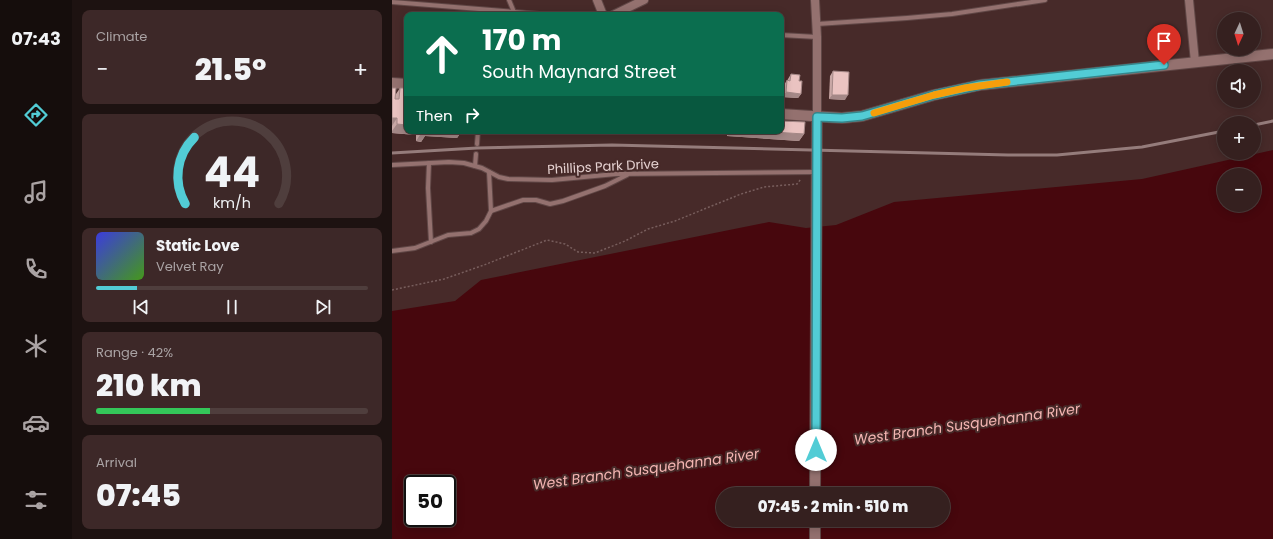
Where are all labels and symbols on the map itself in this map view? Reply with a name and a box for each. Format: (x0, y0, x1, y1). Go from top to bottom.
north arrow (1217, 12, 1261, 56)
pin (1147, 24, 1181, 65)
street label: Phillips Park Drive (547, 154, 659, 179)
water label: West Branch Susquehanna River (853, 398, 1082, 450)
position arrow (795, 429, 837, 471)
water label: West Branch Susquehanna River (532, 443, 761, 495)
speed limit sign: 50 (404, 475, 456, 527)

